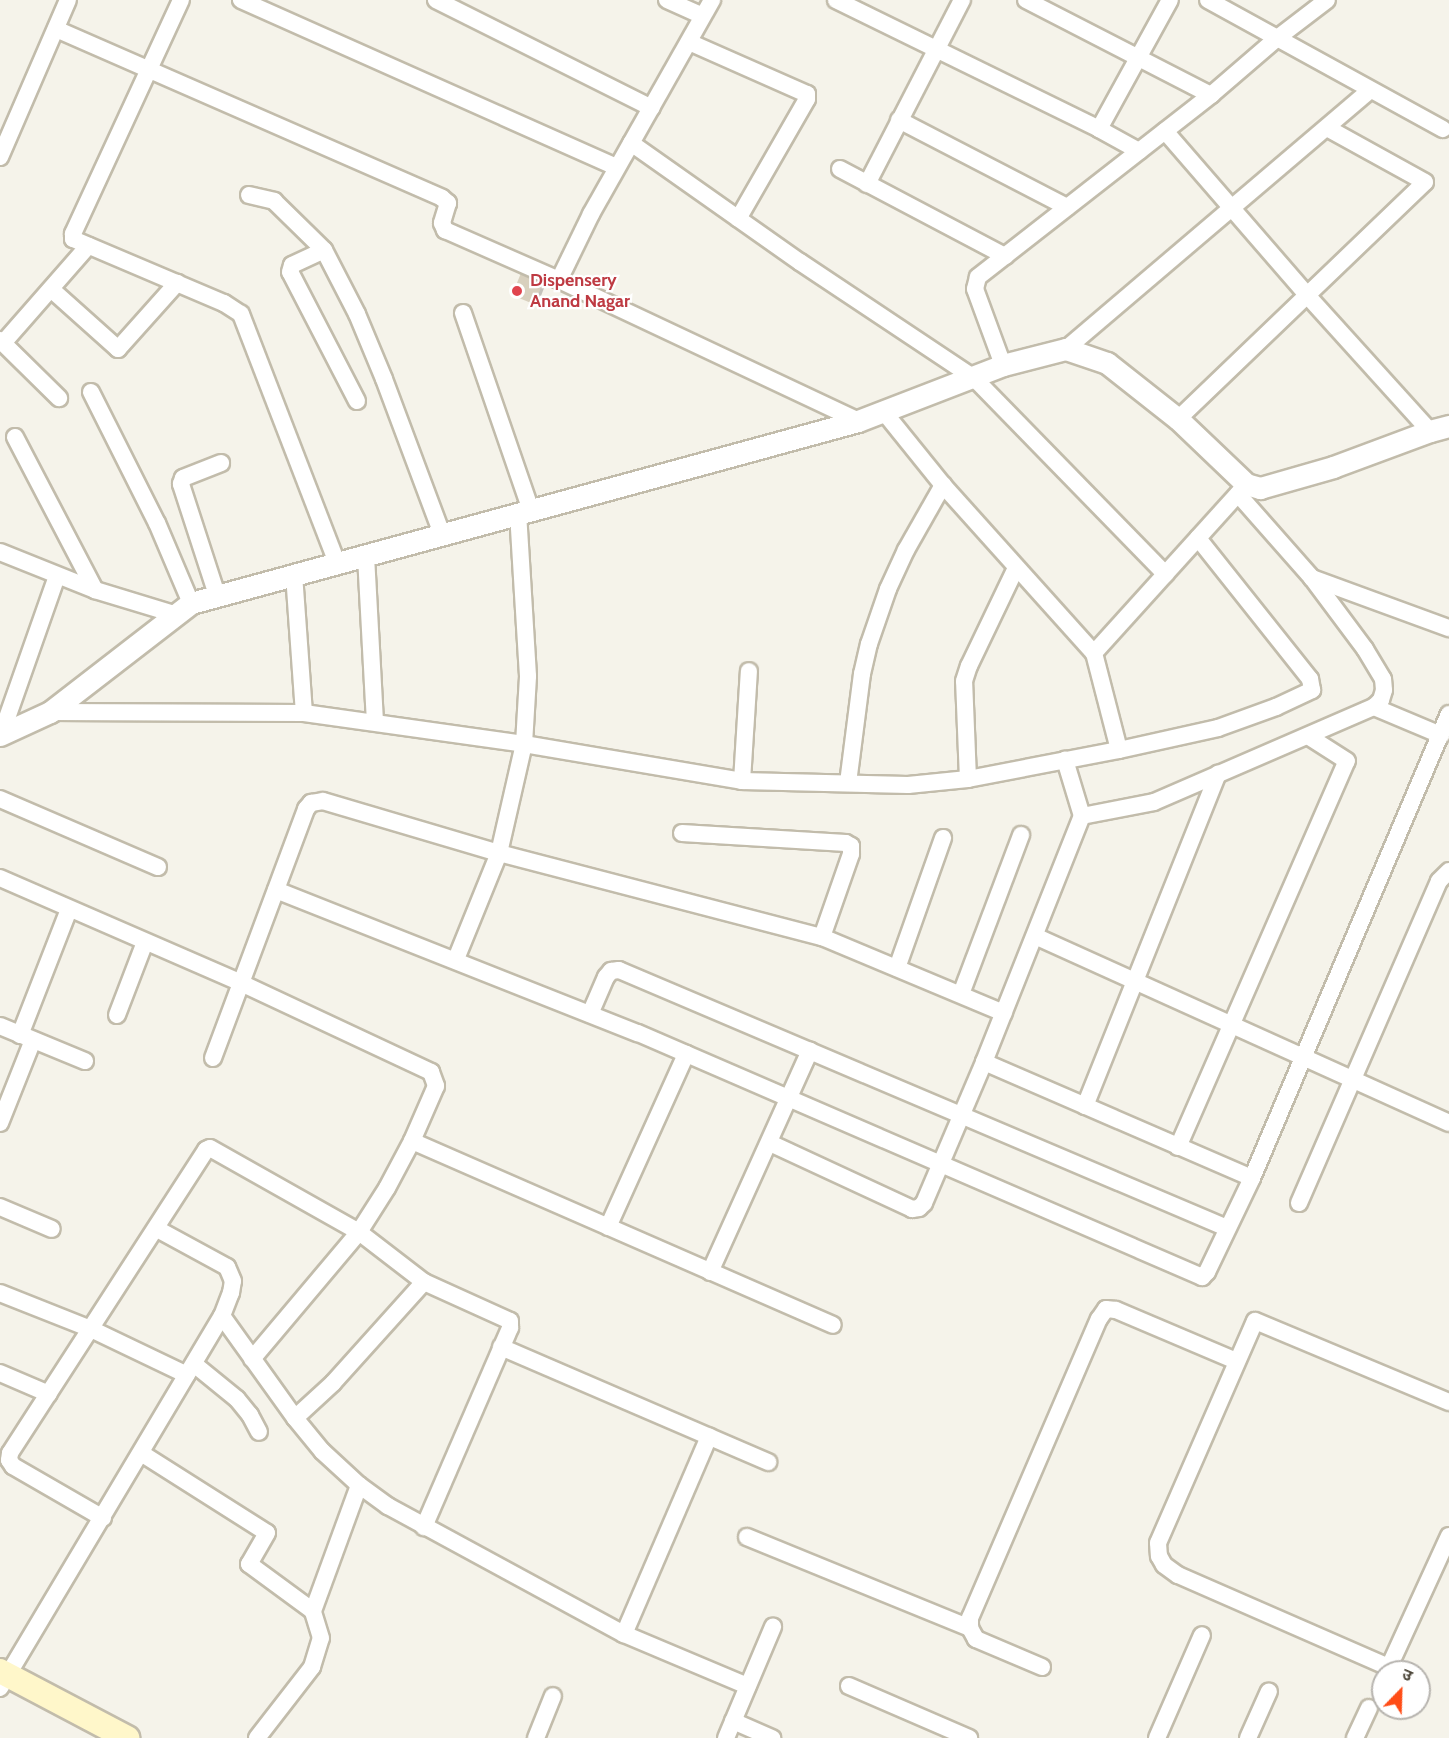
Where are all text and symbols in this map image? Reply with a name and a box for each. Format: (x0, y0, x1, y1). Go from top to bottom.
place label: Dispensery Anand Nagar (530, 270, 630, 312)
marker: Dispensery Anand Nagar (508, 282, 526, 300)
north arrow (1371, 1660, 1431, 1720)
text: उ (1399, 1664, 1415, 1685)

